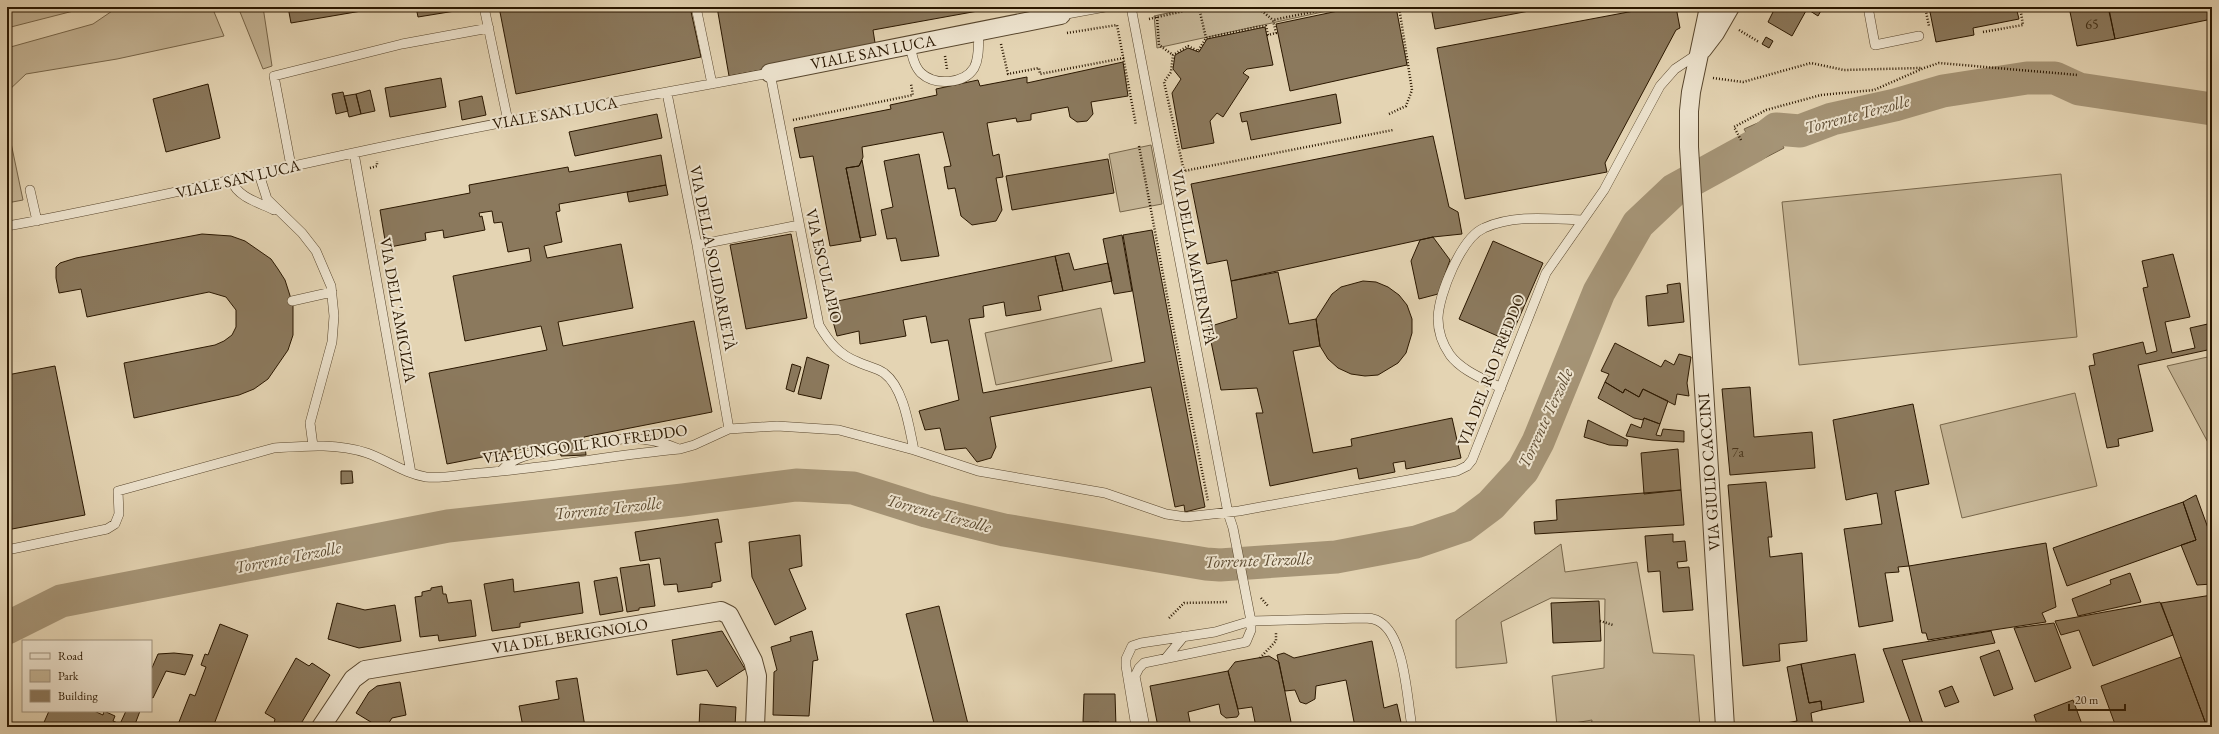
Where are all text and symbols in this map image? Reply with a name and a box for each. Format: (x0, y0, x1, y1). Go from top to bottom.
house number: 65 (2085, 15, 2099, 33)
street label: VIALE SAN LUCA (809, 29, 938, 74)
water label: Torrente Terzolle (1802, 89, 1912, 139)
street label: VIALE SAN LUCA (491, 91, 620, 134)
street label: VIALE SAN LUCA (174, 154, 303, 203)
street label: VIA DELLA SOLIDARIETÀ (685, 164, 741, 353)
street label: VIA DELLA MATERNITÀ (1167, 168, 1221, 347)
street label: VIA ESCULAPIO (801, 207, 847, 325)
street label: VIA DELL'AMICIZIA (375, 236, 421, 385)
street label: VIA DEL RIO FREDDO (1452, 291, 1530, 449)
water label: Torrente Terzolle (1512, 364, 1578, 471)
street label: VIA GIULIO CACCINI (1693, 392, 1725, 551)
street label: VIA LUNGO IL RIO FREDDO (481, 419, 689, 469)
house number: 7a (1732, 443, 1745, 461)
water label: Torrente Terzolle (884, 488, 994, 538)
water label: Torrente Terzolle (553, 491, 663, 525)
water label: Torrente Terzolle (233, 536, 343, 578)
water label: Torrente Terzolle (1204, 547, 1312, 573)
street label: VIA DEL BERIGNOLO (491, 613, 649, 659)
legend (22, 640, 152, 712)
text: Road (58, 648, 84, 664)
text: Park (58, 668, 79, 684)
scale bar (2069, 686, 2125, 712)
text: Building (58, 688, 99, 704)
text: 20 m (2075, 692, 2099, 708)

